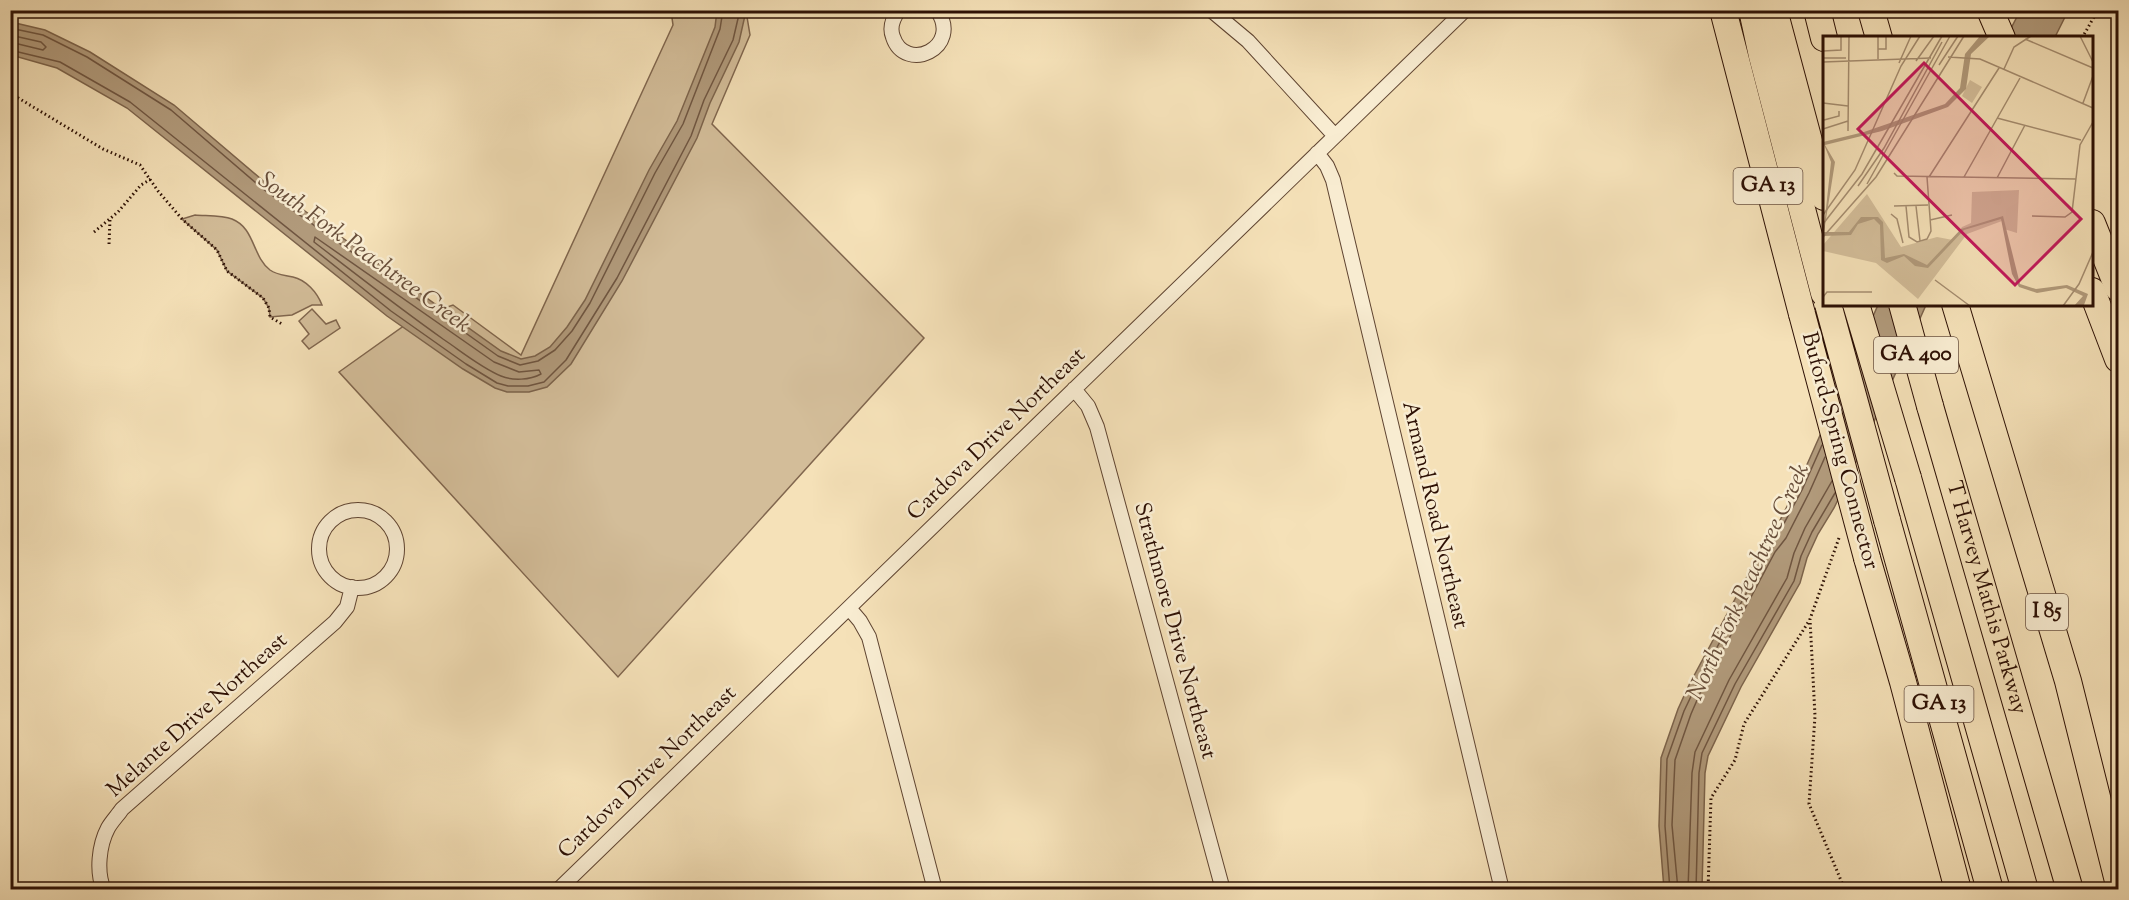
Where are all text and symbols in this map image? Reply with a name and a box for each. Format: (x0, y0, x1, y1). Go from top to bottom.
inset map (1823, 36, 2093, 306)
water label: South Fork Peachtree Creek (251, 164, 478, 342)
road number: GA 13 (1734, 168, 1802, 204)
street label: Buford-Spring Connector (1792, 329, 1886, 573)
road number: GA 400 (1874, 337, 1958, 373)
street label: Cardova Drive Northeast (901, 341, 1094, 529)
street label: Armand Road Northeast (1392, 398, 1476, 632)
water label: North Fork Peachtree Creek (1679, 458, 1819, 706)
street label: T Harvey Mathis Parkway (1937, 478, 2034, 718)
street label: Strathmore Drive Northeast (1124, 499, 1224, 763)
road number: I 85 (2026, 594, 2068, 630)
street label: Melante Drive Northeast (101, 626, 296, 806)
street label: Cardova Drive Northeast (552, 679, 745, 867)
road number: GA 13 (1904, 686, 1974, 722)

